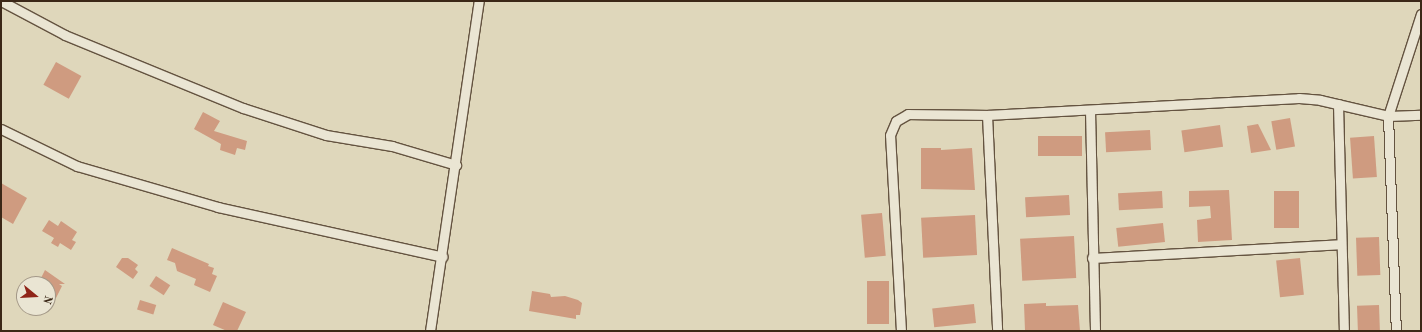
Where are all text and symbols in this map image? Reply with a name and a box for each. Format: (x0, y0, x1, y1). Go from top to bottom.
north arrow (16, 276, 56, 316)
text: N (40, 294, 53, 305)

